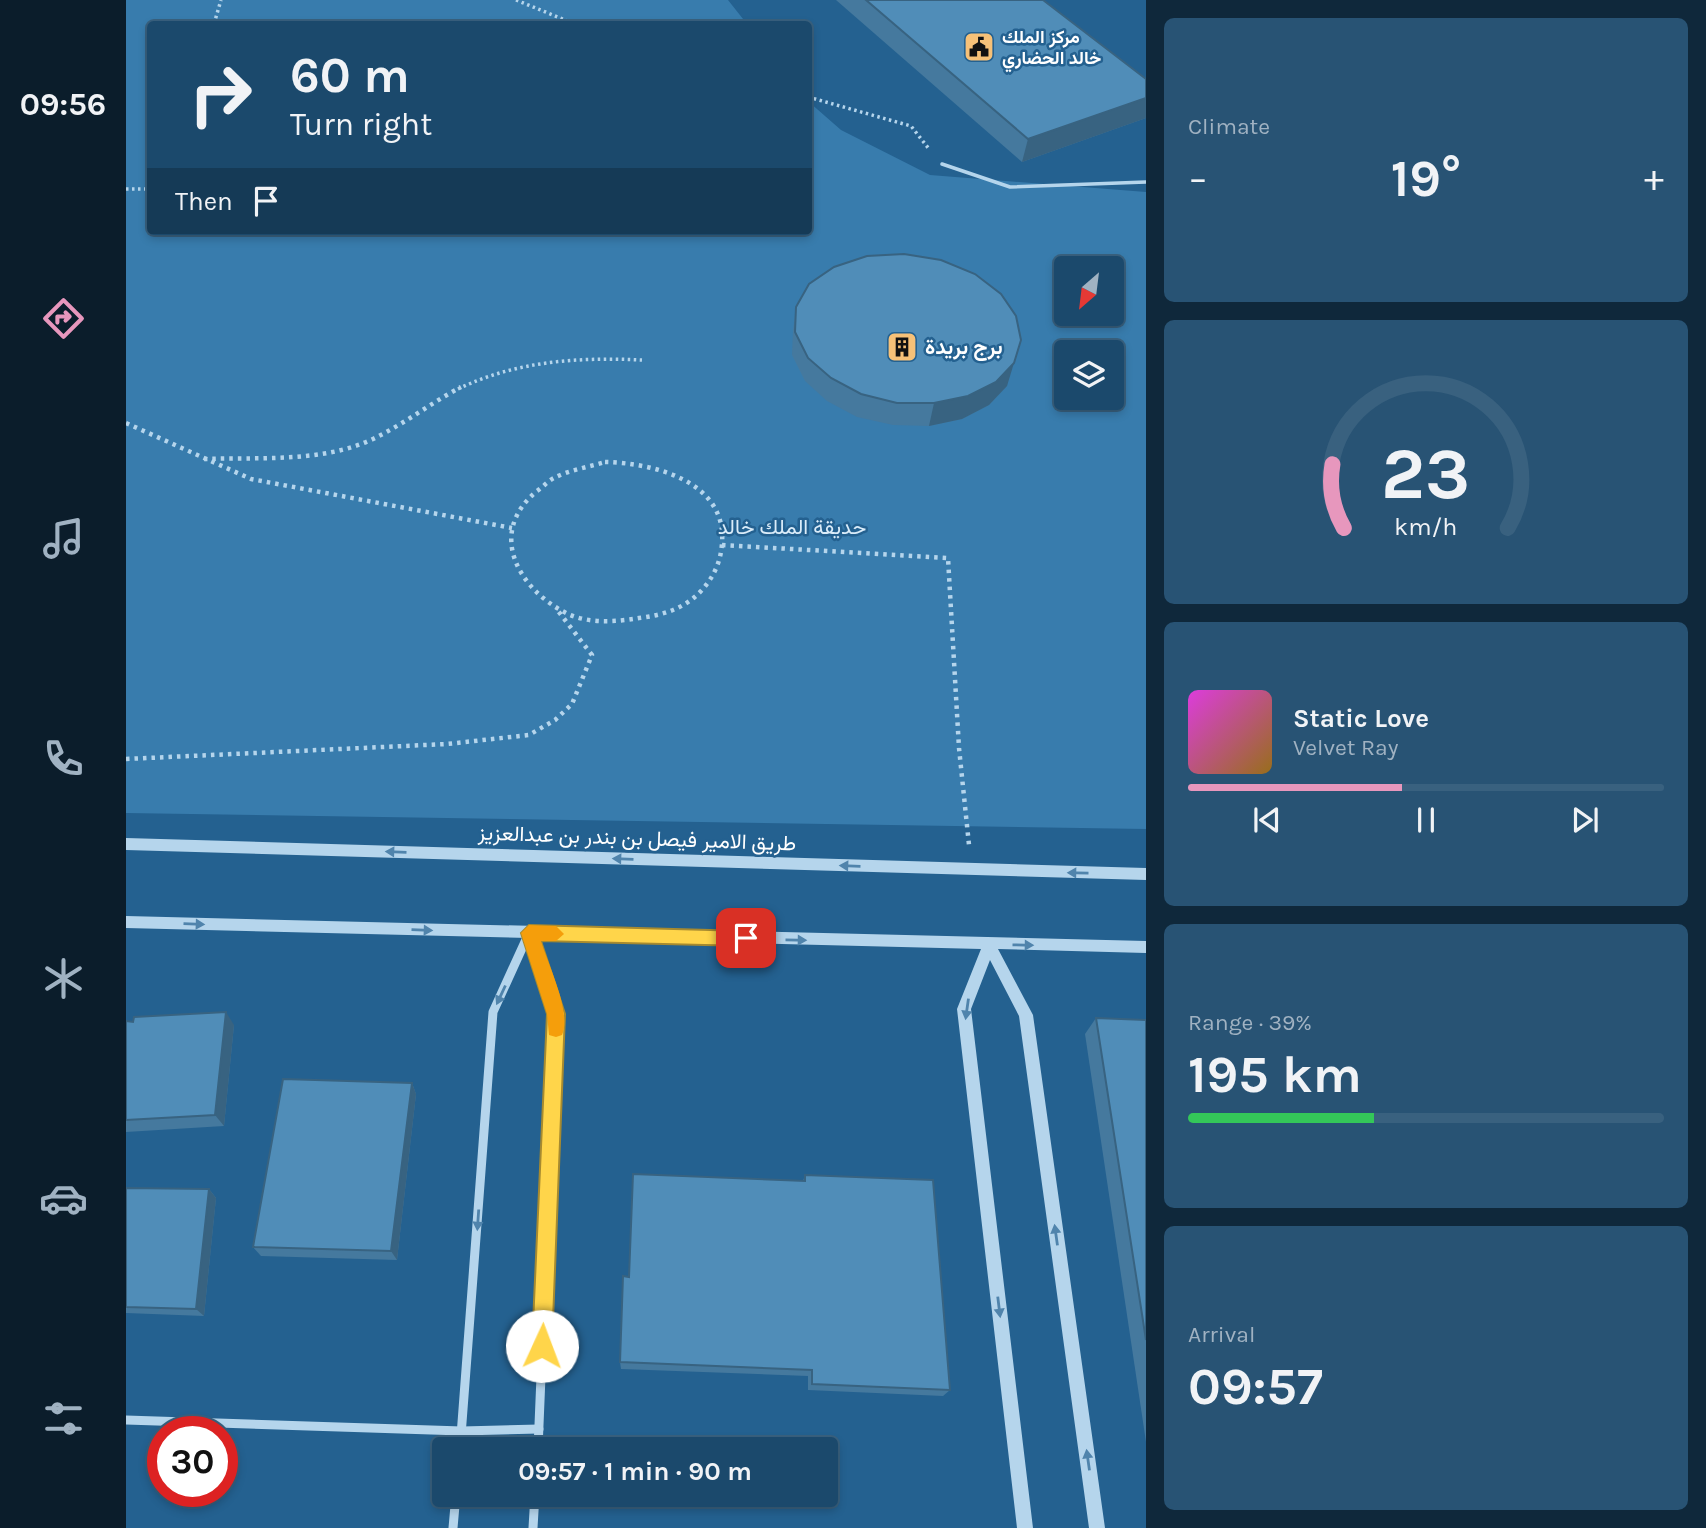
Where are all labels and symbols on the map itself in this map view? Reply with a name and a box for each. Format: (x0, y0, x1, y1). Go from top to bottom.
place label: مركز الملك خالد الحضاري (1002, 26, 1101, 73)
public building icon: مركز الملك خالد الحضاري (962, 30, 996, 64)
north arrow (1054, 256, 1124, 326)
building icon: برج بريدة (885, 330, 919, 364)
place label: برج بريدة (925, 335, 1003, 361)
park label: حديقة الملك خالد (718, 515, 866, 539)
street label: طريق الامير فيصل بن بندر بن عبدالعزيز (476, 820, 797, 857)
one-way arrow (384, 846, 406, 857)
one-way arrow (612, 853, 634, 865)
one-way arrow (839, 861, 861, 872)
one-way arrow (1067, 867, 1089, 878)
pin (716, 908, 776, 968)
one-way arrow (183, 918, 205, 929)
one-way arrow (411, 924, 433, 936)
one-way arrow (785, 934, 807, 945)
one-way arrow (1013, 939, 1035, 951)
one-way arrow (495, 985, 507, 1005)
one-way arrow (961, 998, 972, 1020)
one-way arrow (472, 1209, 483, 1231)
one-way arrow (1051, 1224, 1062, 1246)
one-way arrow (993, 1296, 1004, 1318)
position arrow (505, 1309, 579, 1383)
speed limit sign: 30 (147, 1416, 238, 1507)
one-way arrow (1082, 1449, 1093, 1471)

